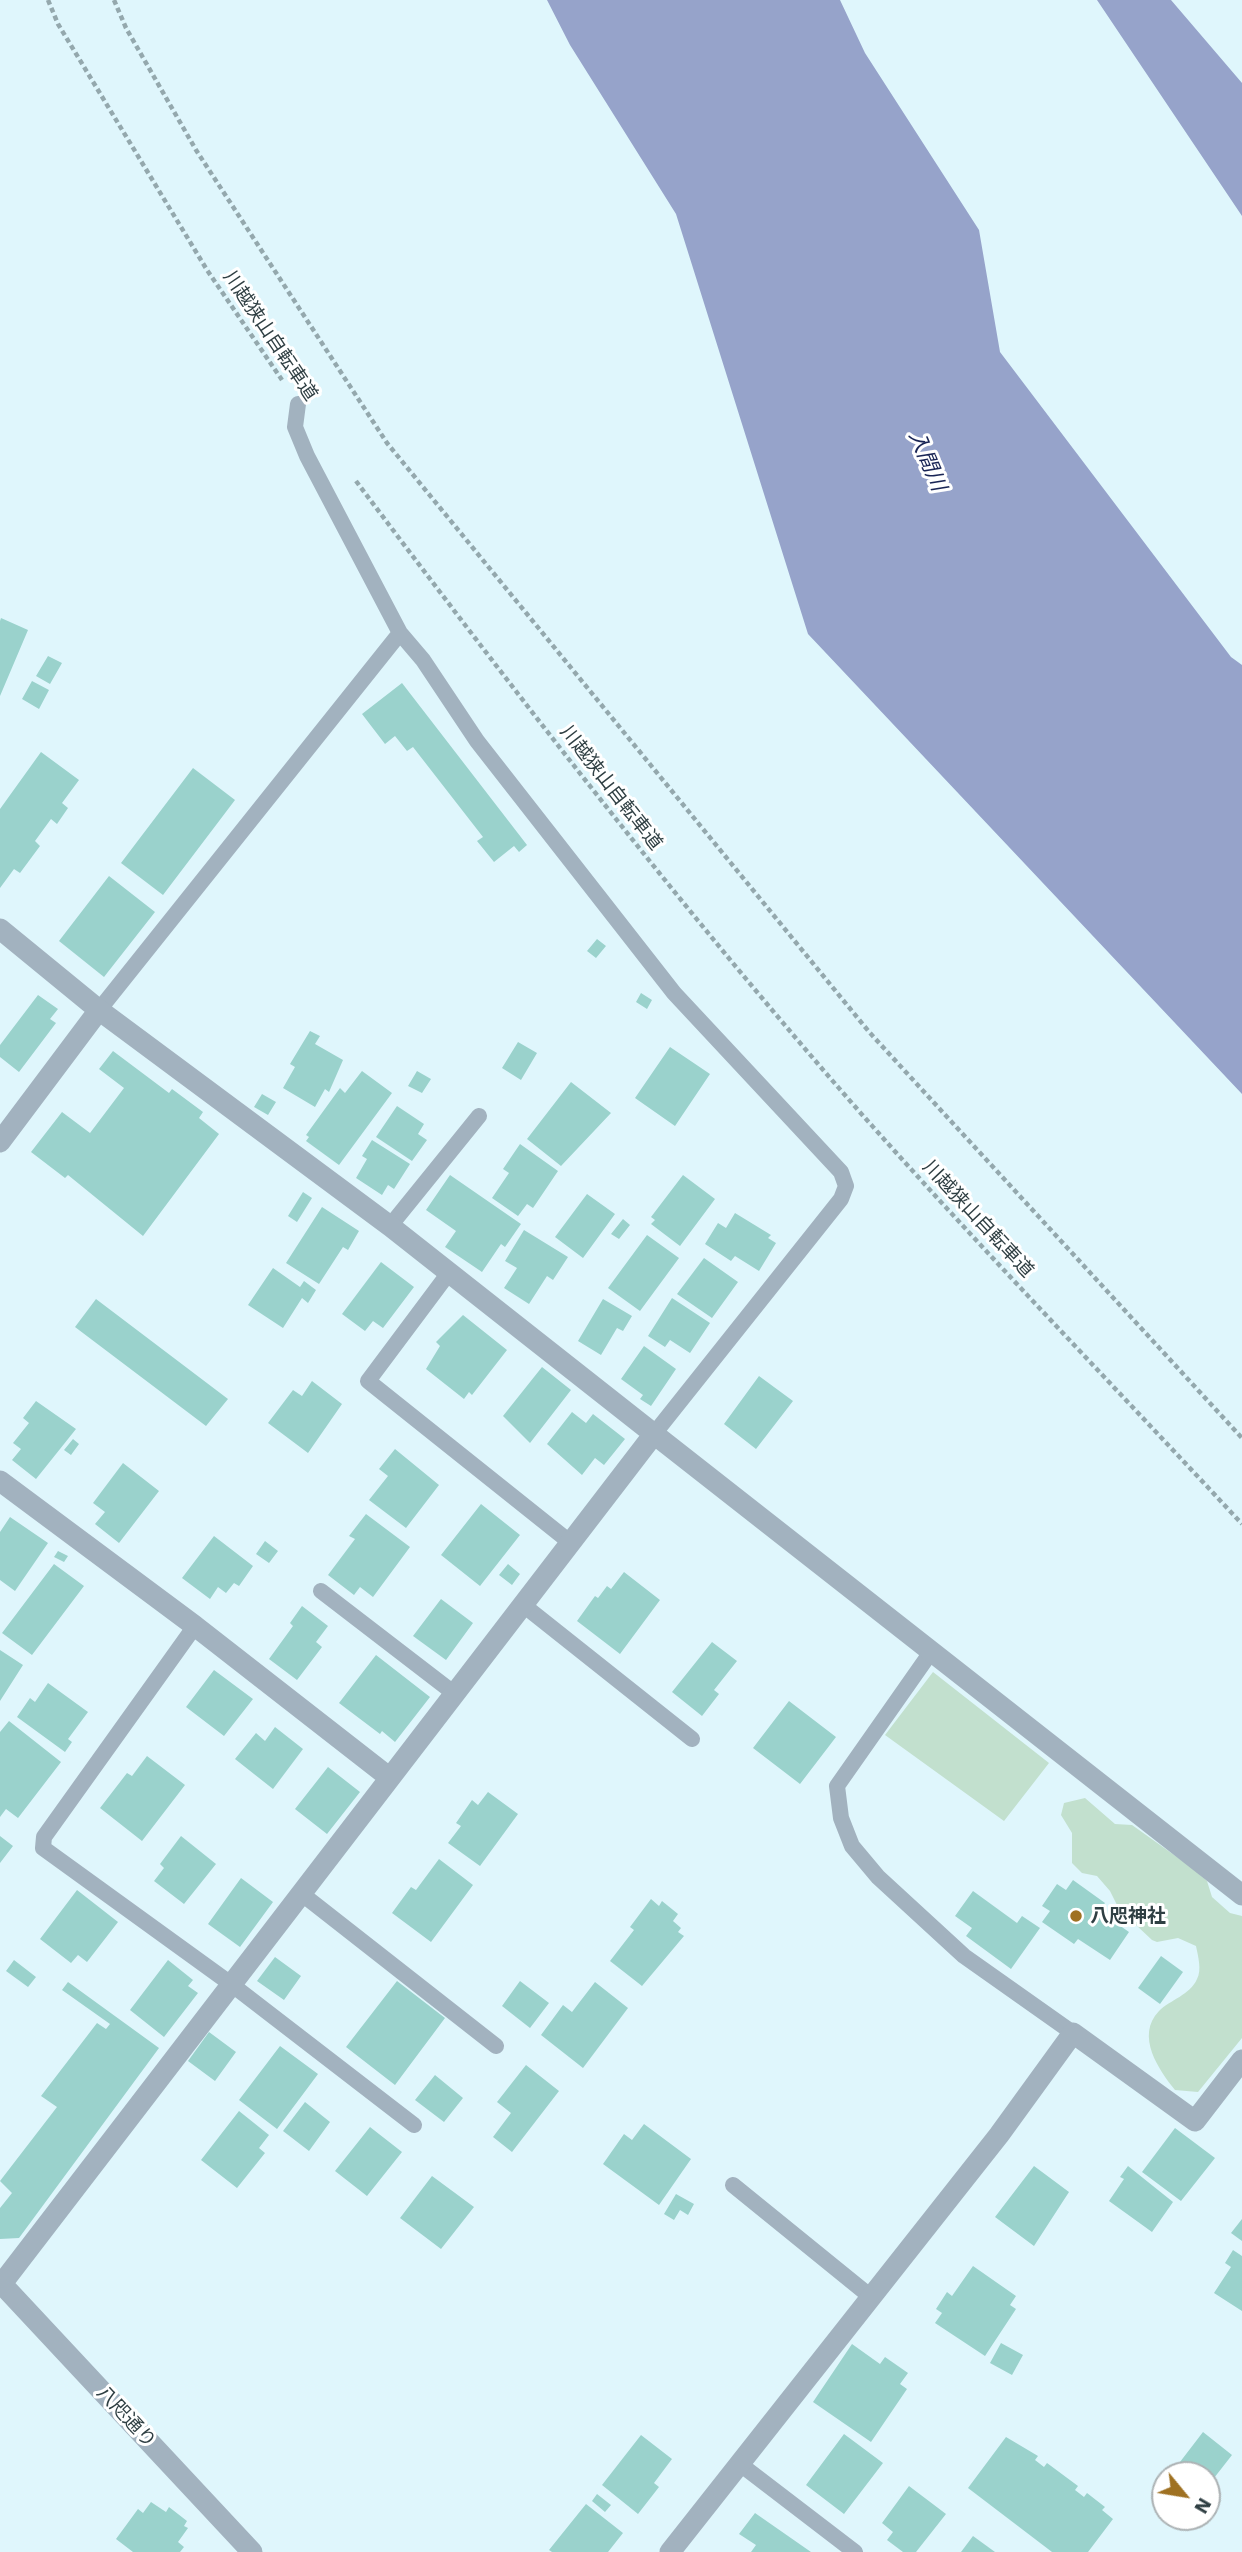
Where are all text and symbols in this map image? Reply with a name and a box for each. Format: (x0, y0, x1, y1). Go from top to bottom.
street label: 川越狭山自転車道 (218, 267, 322, 405)
water label: 入間川 (903, 427, 951, 495)
street label: 川越狭山自転車道 (555, 721, 667, 855)
street label: 川越狭山自転車道 (918, 1156, 1038, 1282)
place label: 八咫神社 (1090, 1905, 1166, 1927)
marker: 八咫神社 (1068, 1908, 1084, 1924)
street label: 八咫通り (92, 2381, 160, 2453)
north arrow (1151, 2461, 1221, 2531)
text: N (1189, 2494, 1216, 2518)

